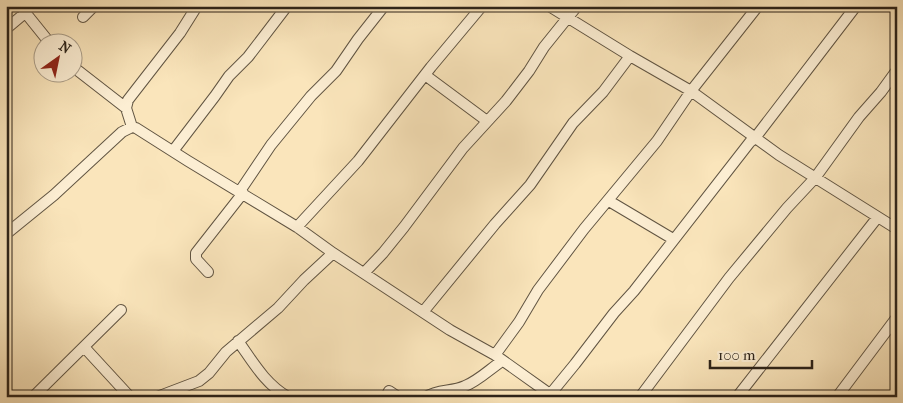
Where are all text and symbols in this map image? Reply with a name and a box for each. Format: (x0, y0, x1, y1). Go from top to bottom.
north arrow (32, 32, 82, 82)
text: N (56, 37, 74, 58)
scale bar (710, 338, 813, 370)
text: 100 m (718, 346, 756, 364)

